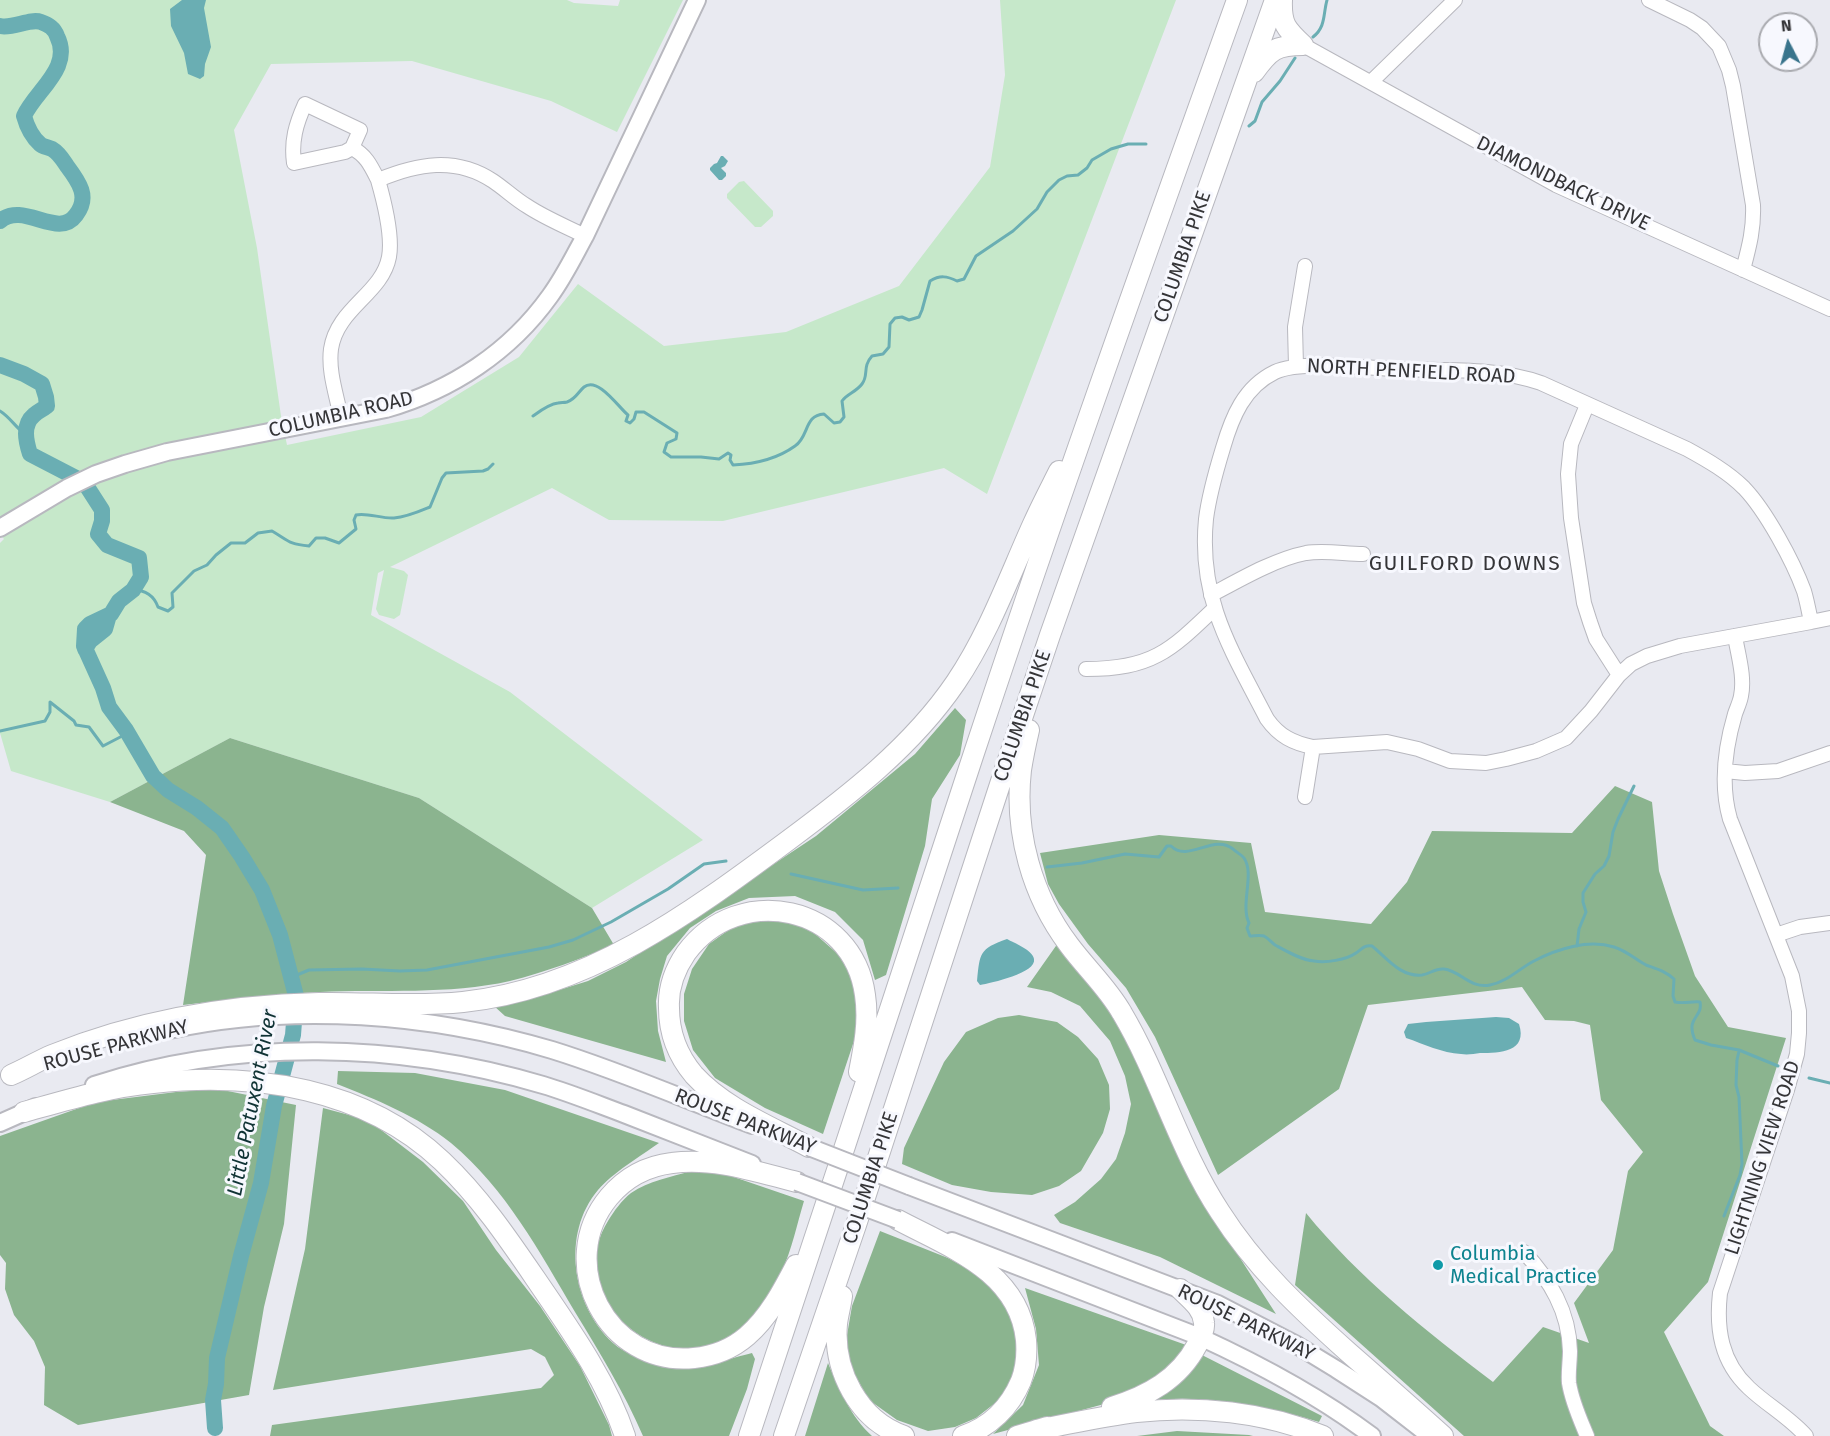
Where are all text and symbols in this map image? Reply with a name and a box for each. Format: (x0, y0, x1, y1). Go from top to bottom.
north arrow (1758, 12, 1818, 72)
text: N (1780, 16, 1793, 36)
street label: DIAMONDBACK DRIVE (1472, 132, 1654, 236)
street label: COLUMBIA PIKE (1149, 188, 1217, 326)
street label: NORTH PENFIELD ROAD (1306, 355, 1516, 389)
street label: COLUMBIA ROAD (266, 387, 416, 443)
district label: GUILFORD DOWNS (1369, 551, 1561, 577)
street label: COLUMBIA PIKE (989, 647, 1057, 785)
water label: Little Patuxent River (223, 1008, 283, 1198)
street label: ROUSE PARKWAY (41, 1015, 191, 1077)
street label: LIGHTNING VIEW ROAD (1720, 1058, 1806, 1258)
street label: ROUSE PARKWAY (671, 1084, 819, 1160)
street label: COLUMBIA PIKE (838, 1109, 904, 1247)
place label: Columbia Medical Practice (1450, 1242, 1597, 1289)
marker: Columbia Medical Practice (1431, 1258, 1445, 1272)
street label: ROUSE PARKWAY (1174, 1279, 1318, 1367)

